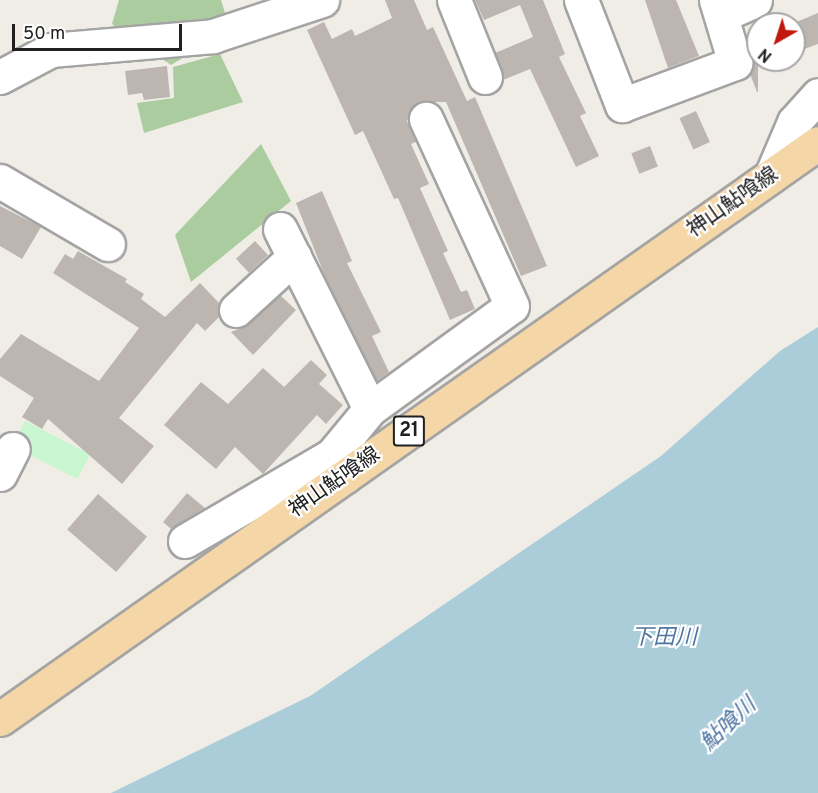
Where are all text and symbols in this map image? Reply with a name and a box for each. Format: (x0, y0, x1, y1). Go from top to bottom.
scale bar (15, 12, 184, 50)
north arrow (746, 12, 806, 72)
text: 50 m (23, 23, 65, 46)
text: N (755, 43, 777, 66)
street label: 神山鮎喰線 (683, 163, 783, 243)
road number: 21 (392, 414, 426, 448)
street label: 神山鮎喰線 (285, 443, 385, 523)
water label: 下田川 (631, 626, 697, 652)
water label: 鮎喰川 (696, 693, 762, 757)

